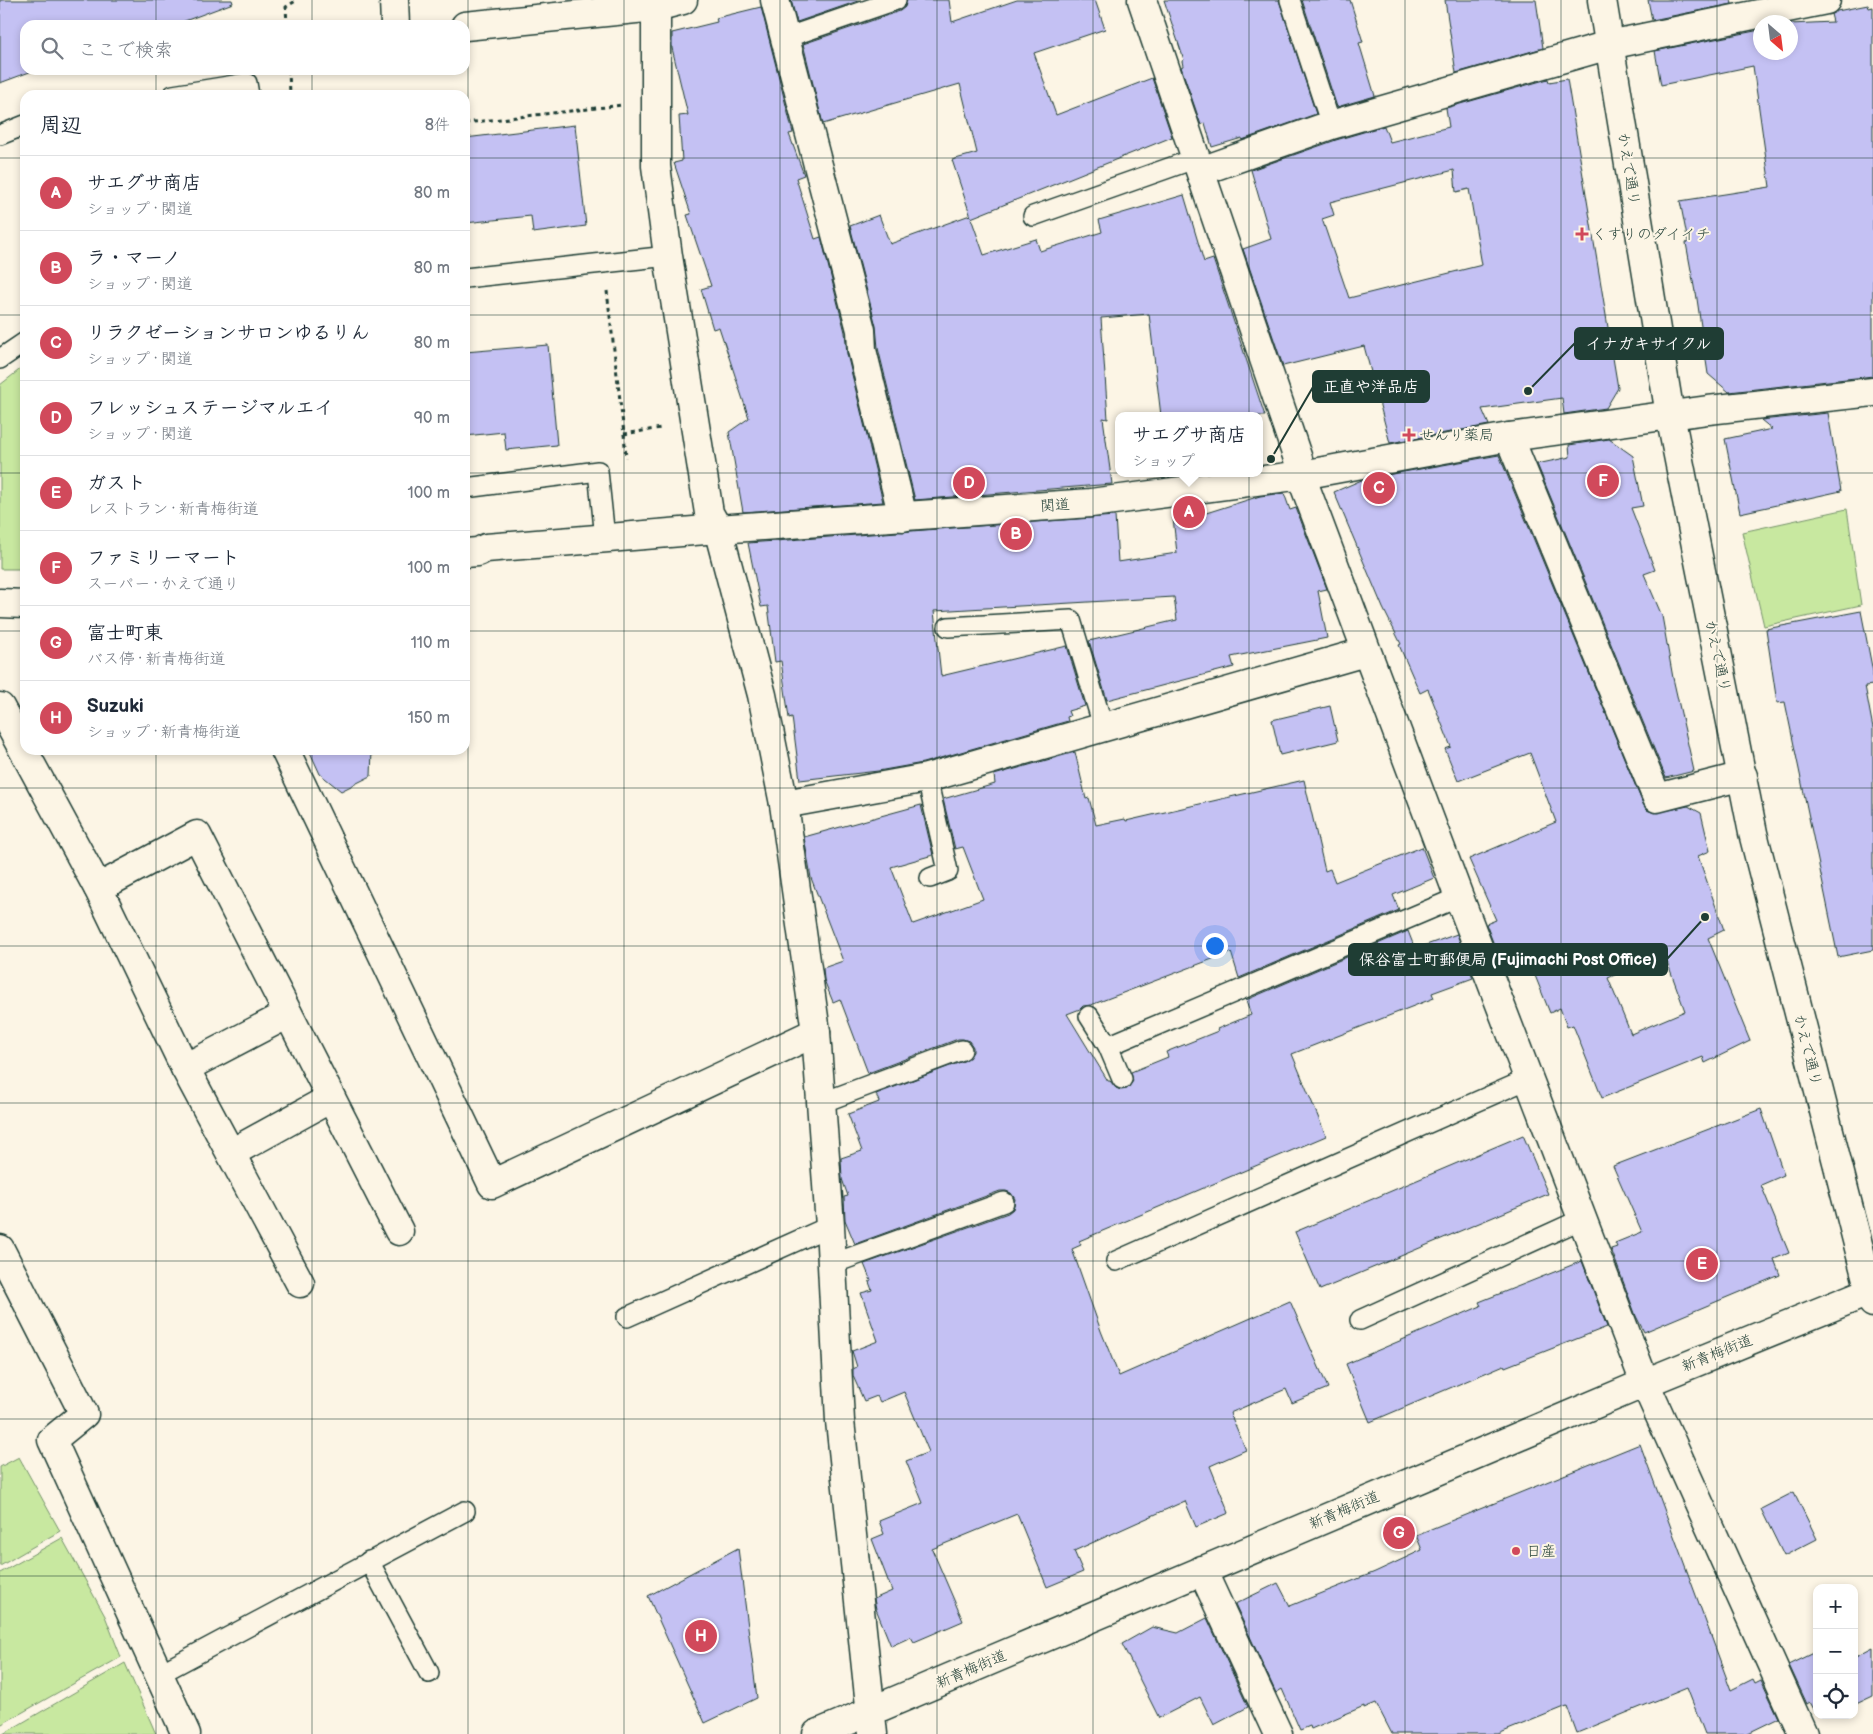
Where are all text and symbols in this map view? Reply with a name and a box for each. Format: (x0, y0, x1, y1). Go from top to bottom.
north arrow (1753, 15, 1798, 60)
search box (20, 20, 470, 75)
icon: search (38, 34, 66, 62)
text: ここで検索 (78, 39, 173, 62)
text: 周辺 (40, 113, 82, 138)
text: 8件 (425, 116, 450, 135)
street label: かえで通り (1613, 131, 1644, 207)
text: サエグサ商店 (87, 172, 201, 195)
text: A (51, 184, 61, 203)
text: 80 m (414, 184, 450, 203)
text: ショップ · 関道 (87, 200, 193, 219)
place label: くすりのダイイチ (1592, 225, 1711, 244)
marker: くすりのダイイチ (1576, 228, 1588, 240)
text: ラ・マーノ (87, 247, 180, 270)
text: B (50, 259, 62, 278)
text: 80 m (414, 259, 450, 278)
text: ショップ · 関道 (87, 275, 193, 294)
text: リラクゼーションサロンゆるりん (87, 322, 370, 345)
callout: イナガキサイクル (1575, 328, 1723, 359)
text: C (50, 334, 62, 353)
text: 80 m (414, 334, 450, 353)
text: イナガキサイクル (1586, 335, 1712, 354)
text: ショップ · 関道 (87, 350, 193, 369)
callout: 正直や洋品店 (1313, 371, 1429, 402)
text: 正直や洋品店 (1323, 378, 1419, 397)
text: フレッシュステージマルエイ (87, 397, 334, 420)
text: D (50, 409, 62, 428)
text: 90 m (414, 409, 450, 428)
popup (1115, 412, 1263, 477)
text: サエグサ商店 (1132, 424, 1246, 447)
text: ショップ · 関道 (87, 425, 193, 444)
place label: せんり薬局 (1419, 426, 1494, 445)
marker: せんり薬局 (1403, 429, 1415, 441)
text: ショップ (1132, 452, 1195, 471)
pin: F (1587, 462, 1619, 500)
pin: D (953, 464, 985, 502)
pin: C (1363, 469, 1395, 507)
text: ガスト (87, 472, 146, 495)
text: E (51, 484, 61, 503)
text: 100 m (407, 484, 450, 503)
pin: A (1173, 493, 1205, 531)
street label: 関道 (1039, 495, 1071, 516)
text: レストラン · 新青梅街道 (87, 500, 259, 519)
pin: B (1000, 515, 1032, 553)
text: ファミリーマート (87, 547, 240, 570)
text: F (51, 559, 61, 578)
text: 100 m (407, 559, 450, 578)
text: スーパー · かえで通り (87, 575, 240, 594)
street label: かえで通り (1701, 618, 1734, 694)
text: 富士町東 (87, 622, 163, 645)
text: G (50, 634, 62, 653)
text: 110 m (411, 634, 450, 653)
text: バス停 · 新青梅街道 (87, 650, 225, 669)
text: Suzuki (87, 695, 144, 718)
text: H (50, 709, 62, 728)
text: 150 m (408, 709, 450, 728)
text: ショップ · 新青梅街道 (87, 723, 241, 742)
your location (1202, 933, 1228, 959)
callout: 保谷富士町郵便局 (Fujimachi Post Office) (1349, 944, 1667, 975)
text: 保谷富士町郵便局 (Fujimachi Post Office) (1359, 951, 1657, 970)
street label: かえで通り (1789, 1012, 1826, 1088)
pin: E (1686, 1245, 1718, 1283)
street label: 新青梅街道 (1679, 1331, 1756, 1376)
street label: 新青梅街道 (1306, 1487, 1382, 1534)
pin: G (1383, 1514, 1415, 1552)
place label: 日産 (1526, 1542, 1556, 1561)
marker: 日産 (1510, 1545, 1522, 1557)
map controls (1813, 1584, 1858, 1719)
button: + (1813, 1584, 1858, 1629)
pin: H (685, 1617, 717, 1655)
button: − (1813, 1629, 1858, 1674)
street label: 新青梅街道 (933, 1646, 1009, 1693)
button: locate (1813, 1674, 1858, 1719)

